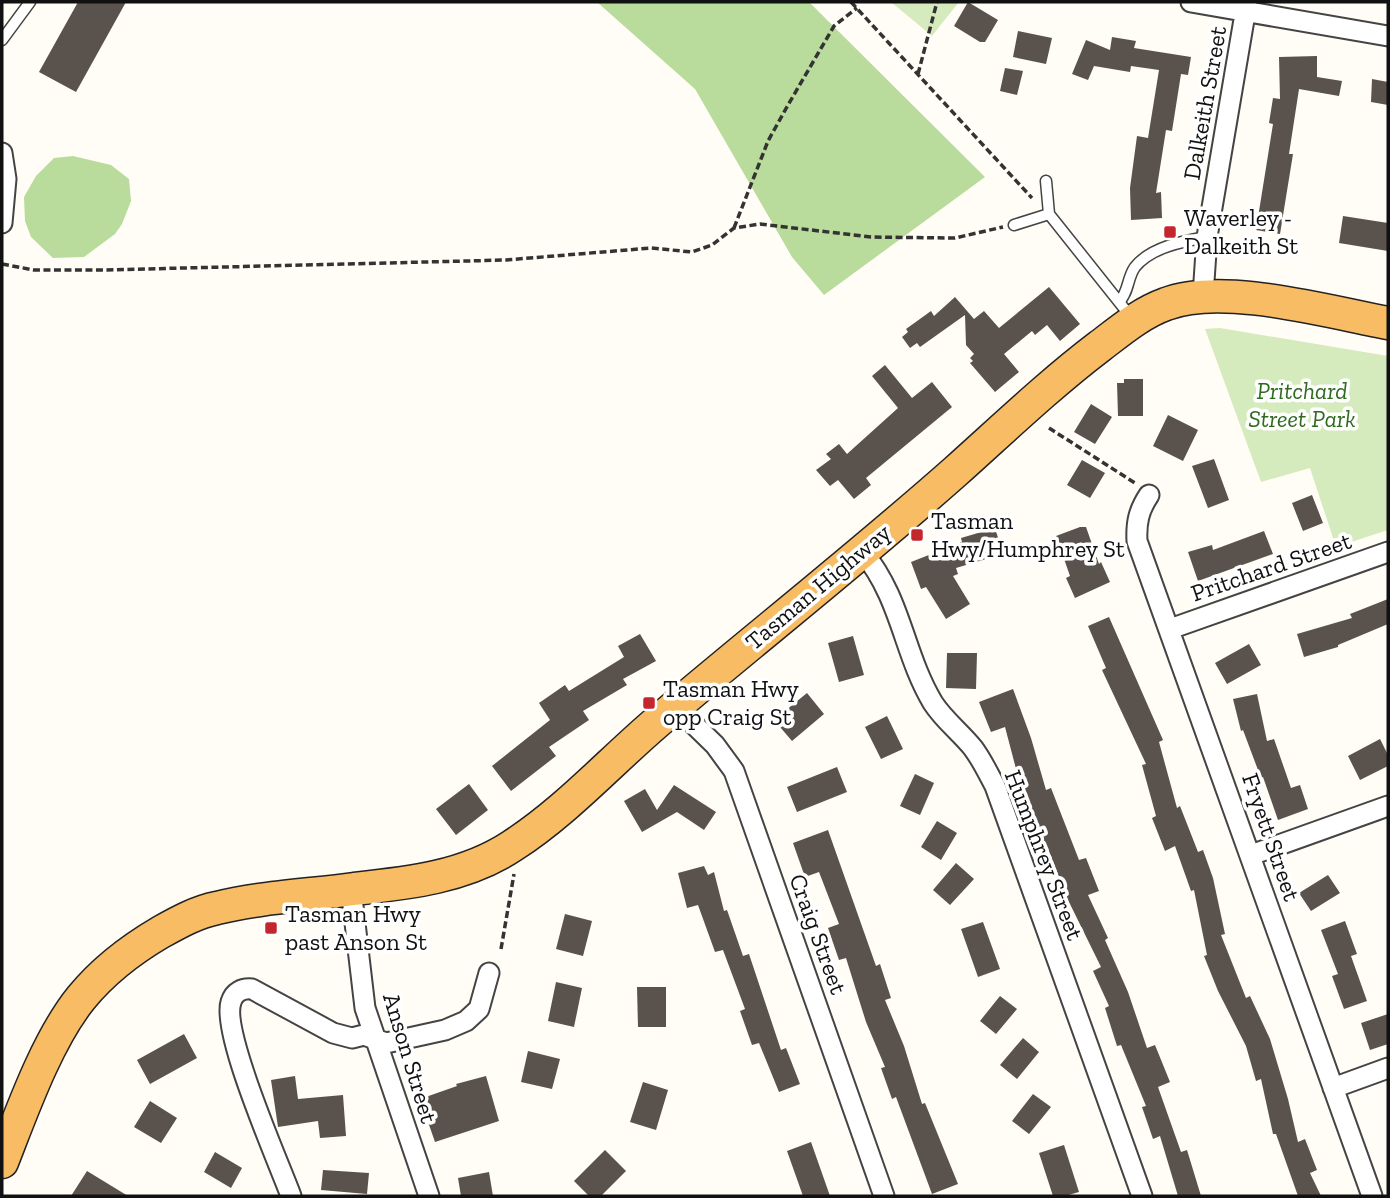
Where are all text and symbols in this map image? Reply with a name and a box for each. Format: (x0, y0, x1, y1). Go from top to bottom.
street label: Dalkeith Street (1177, 24, 1232, 182)
place label: Waverley - Dalkeith St (1184, 203, 1298, 260)
marker: Waverley - Dalkeith St (1162, 224, 1178, 240)
park label: Pritchard Street Park (1248, 376, 1356, 433)
place label: Tasman Hwy/Humphrey St (931, 506, 1125, 563)
street label: Tasman Highway (739, 517, 897, 656)
street label: Pritchard Street (1187, 526, 1355, 608)
marker: Tasman Hwy/Humphrey St (909, 527, 925, 543)
place label: Tasman Hwy opp Craig St (663, 674, 800, 731)
marker: Tasman Hwy opp Craig St (641, 695, 657, 711)
street label: Humphrey Street (999, 766, 1090, 944)
street label: Fryett Street (1236, 769, 1307, 905)
street label: Craig Street (783, 870, 854, 998)
place label: Tasman Hwy past Anson St (285, 899, 427, 956)
marker: Tasman Hwy past Anson St (263, 920, 279, 936)
street label: Anson Street (377, 989, 444, 1127)

